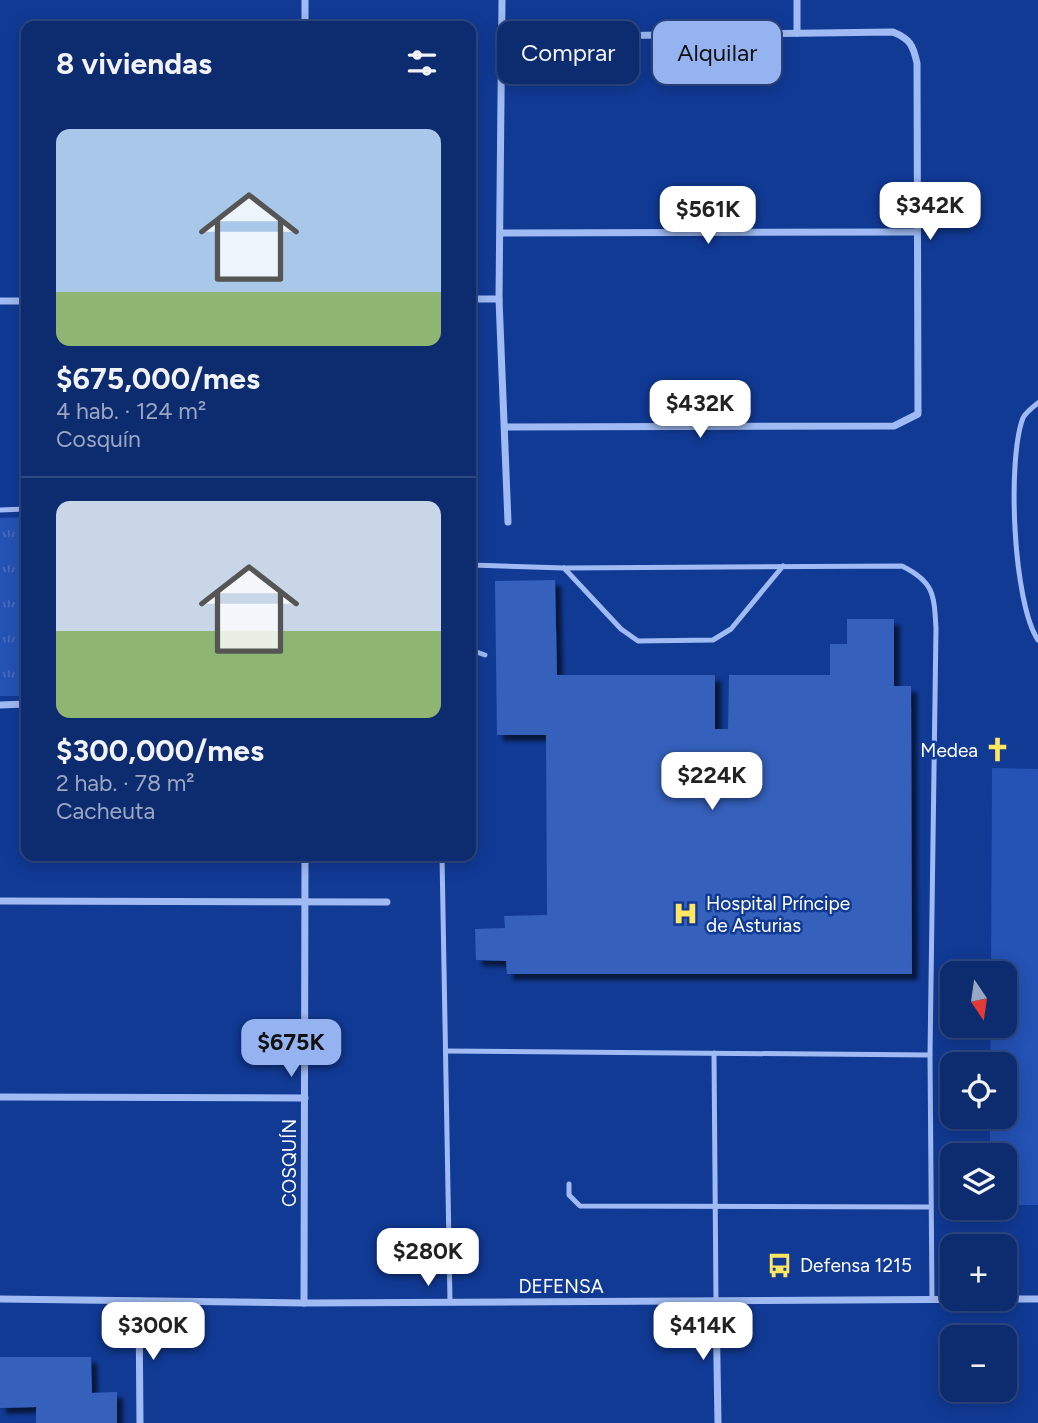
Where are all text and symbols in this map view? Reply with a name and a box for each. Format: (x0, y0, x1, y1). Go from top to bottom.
chip: Comprar (497, 21, 639, 84)
chip: Alquilar (653, 21, 781, 84)
icon: filters (403, 44, 441, 82)
text: 8 viviendas (56, 45, 212, 82)
icon: home (186, 174, 312, 300)
pin: $342K (881, 182, 979, 242)
pin: $561K (659, 187, 757, 246)
text: $342K (896, 191, 964, 219)
text: $561K (676, 195, 740, 223)
text: $675,000/mes (56, 360, 260, 397)
pin: $432K (651, 380, 749, 440)
text: $432K (666, 389, 734, 417)
text: 4 hab. · 124 m² (56, 397, 206, 425)
text: Cosquín (56, 425, 141, 453)
icon: home (186, 546, 312, 672)
text: $300,000/mes (56, 732, 264, 769)
church icon: Medea (984, 736, 1012, 764)
place label: Medea (920, 739, 978, 762)
pin: $224K (663, 752, 761, 812)
text: $224K (677, 761, 747, 789)
text: 2 hab. · 78 m² (56, 769, 195, 797)
text: Cacheuta (56, 797, 155, 825)
place label: Hospital Príncipe de Asturias (706, 892, 850, 937)
hospital icon: Hospital Príncipe de Asturias (672, 900, 700, 928)
north arrow (940, 961, 1017, 1038)
map controls (940, 961, 1017, 1402)
pin: $675K (242, 1020, 340, 1079)
text: $675K (257, 1028, 325, 1056)
button: locate (940, 1052, 1017, 1129)
street label: COSQUÍN (278, 1119, 301, 1207)
button: layers (940, 1143, 1017, 1220)
pin: $280K (379, 1228, 477, 1288)
button: + (940, 1234, 1017, 1311)
text: $280K (393, 1237, 463, 1265)
bus stop icon: Defensa 1215 (766, 1251, 794, 1279)
place label: Defensa 1215 (800, 1254, 912, 1277)
street label: DEFENSA (518, 1275, 604, 1298)
pin: $300K (104, 1302, 202, 1362)
pin: $414K (654, 1302, 752, 1362)
text: $300K (118, 1311, 188, 1339)
text: $414K (670, 1311, 736, 1339)
button: − (940, 1325, 1017, 1402)

